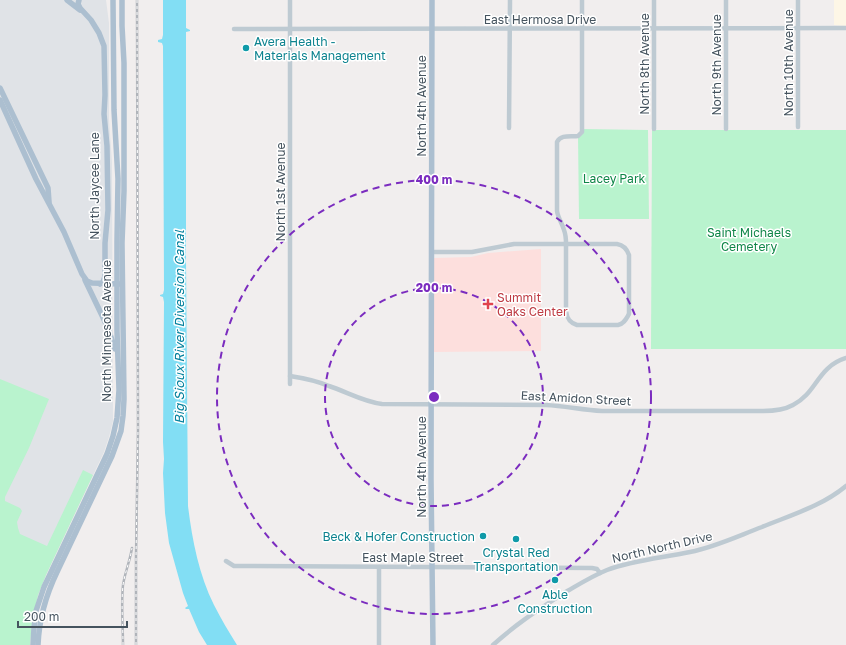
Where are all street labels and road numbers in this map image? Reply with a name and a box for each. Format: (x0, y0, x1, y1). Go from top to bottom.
street label: North 10th Avenue (781, 9, 796, 117)
street label: East Hermosa Drive (484, 12, 596, 27)
street label: North 8th Avenue (637, 13, 652, 115)
street label: North 9th Avenue (709, 14, 724, 116)
street label: North 4th Avenue (414, 55, 429, 157)
street label: North Jaycee Lane (87, 132, 102, 240)
street label: North 1st Avenue (273, 143, 288, 241)
street label: North Minnesota Avenue (99, 260, 114, 402)
street label: East Amidon Street (520, 388, 632, 408)
street label: North 4th Avenue (414, 416, 429, 518)
street label: North North Drive (610, 528, 714, 566)
street label: East Maple Street (362, 550, 464, 565)

